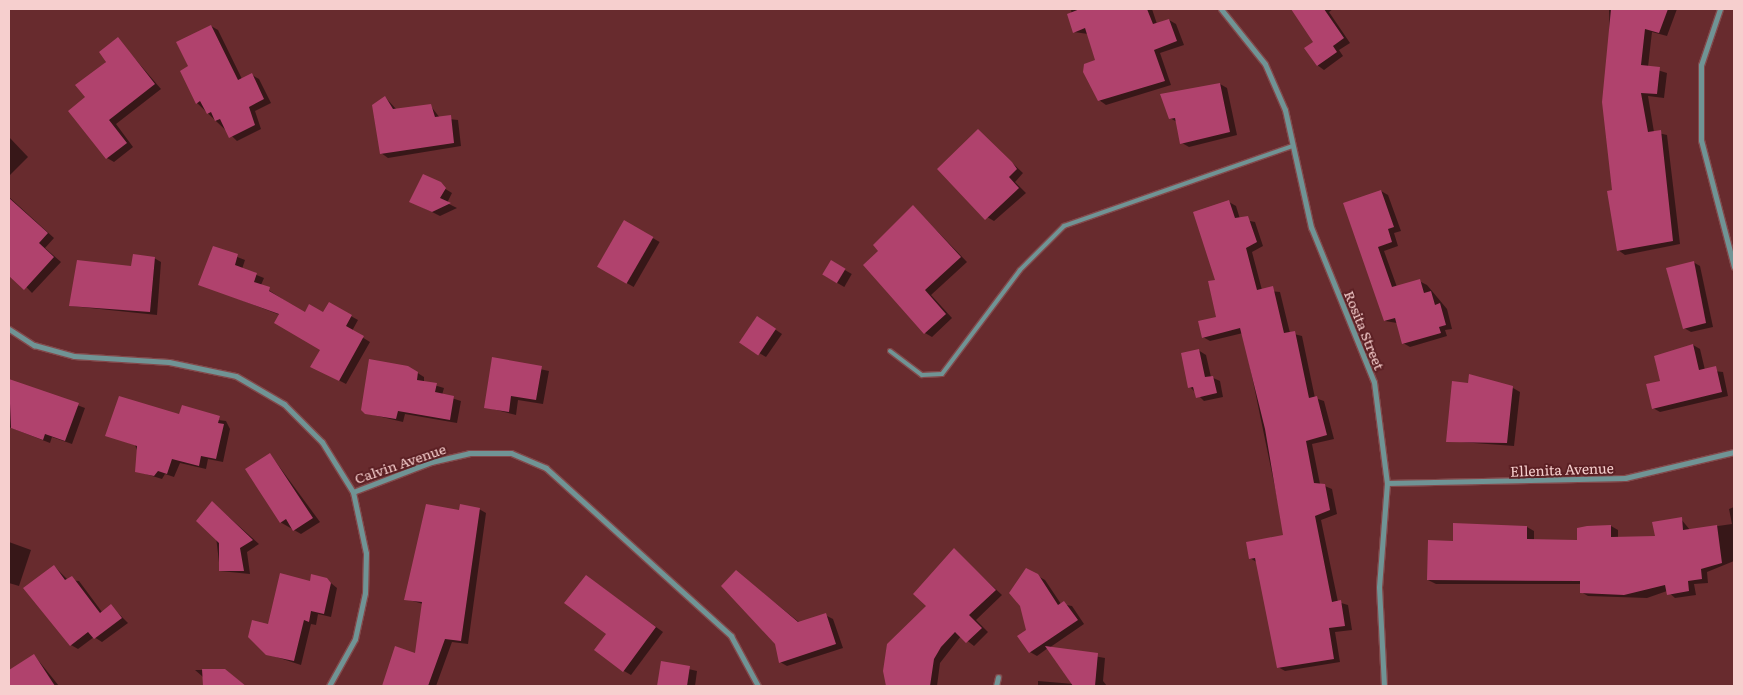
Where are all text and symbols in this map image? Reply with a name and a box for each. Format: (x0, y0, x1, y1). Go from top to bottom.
street label: Rosita Street (1341, 288, 1389, 372)
street label: Calvin Avenue (352, 439, 448, 487)
street label: Ellenita Avenue (1510, 459, 1614, 479)

